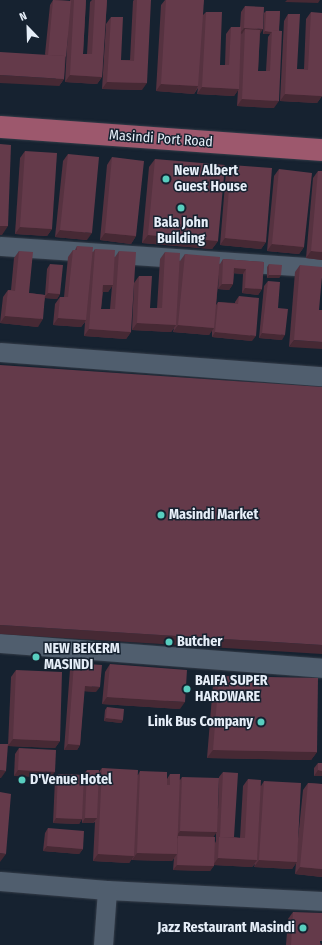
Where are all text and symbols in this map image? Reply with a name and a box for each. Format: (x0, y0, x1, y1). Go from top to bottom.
north arrow (8, 8, 48, 48)
text: N (18, 9, 29, 24)
street label: Masindi Port Road (109, 127, 213, 151)
place label: New Albert Guest House (174, 163, 247, 196)
marker: New Albert Guest House (161, 174, 171, 184)
marker: Bala John Building (176, 203, 186, 213)
place label: Bala John Building (154, 215, 208, 248)
place label: Masindi Market (169, 507, 258, 523)
marker: Masindi Market (156, 510, 166, 520)
place label: Butcher (177, 634, 222, 650)
marker: Butcher (164, 637, 174, 647)
place label: NEW BEKERM MASINDI (44, 641, 120, 674)
marker: NEW BEKERM MASINDI (31, 652, 41, 662)
place label: BAIFA SUPER HARDWARE (195, 673, 268, 706)
marker: BAIFA SUPER HARDWARE (182, 684, 192, 694)
place label: Link Bus Company (148, 714, 253, 730)
marker: Link Bus Company (256, 717, 266, 727)
place label: D'Venue Hotel (30, 772, 112, 788)
marker: D'Venue Hotel (17, 775, 27, 785)
place label: Jazz Restaurant Masindi (157, 920, 295, 936)
marker: Jazz Restaurant Masindi (298, 923, 308, 933)

